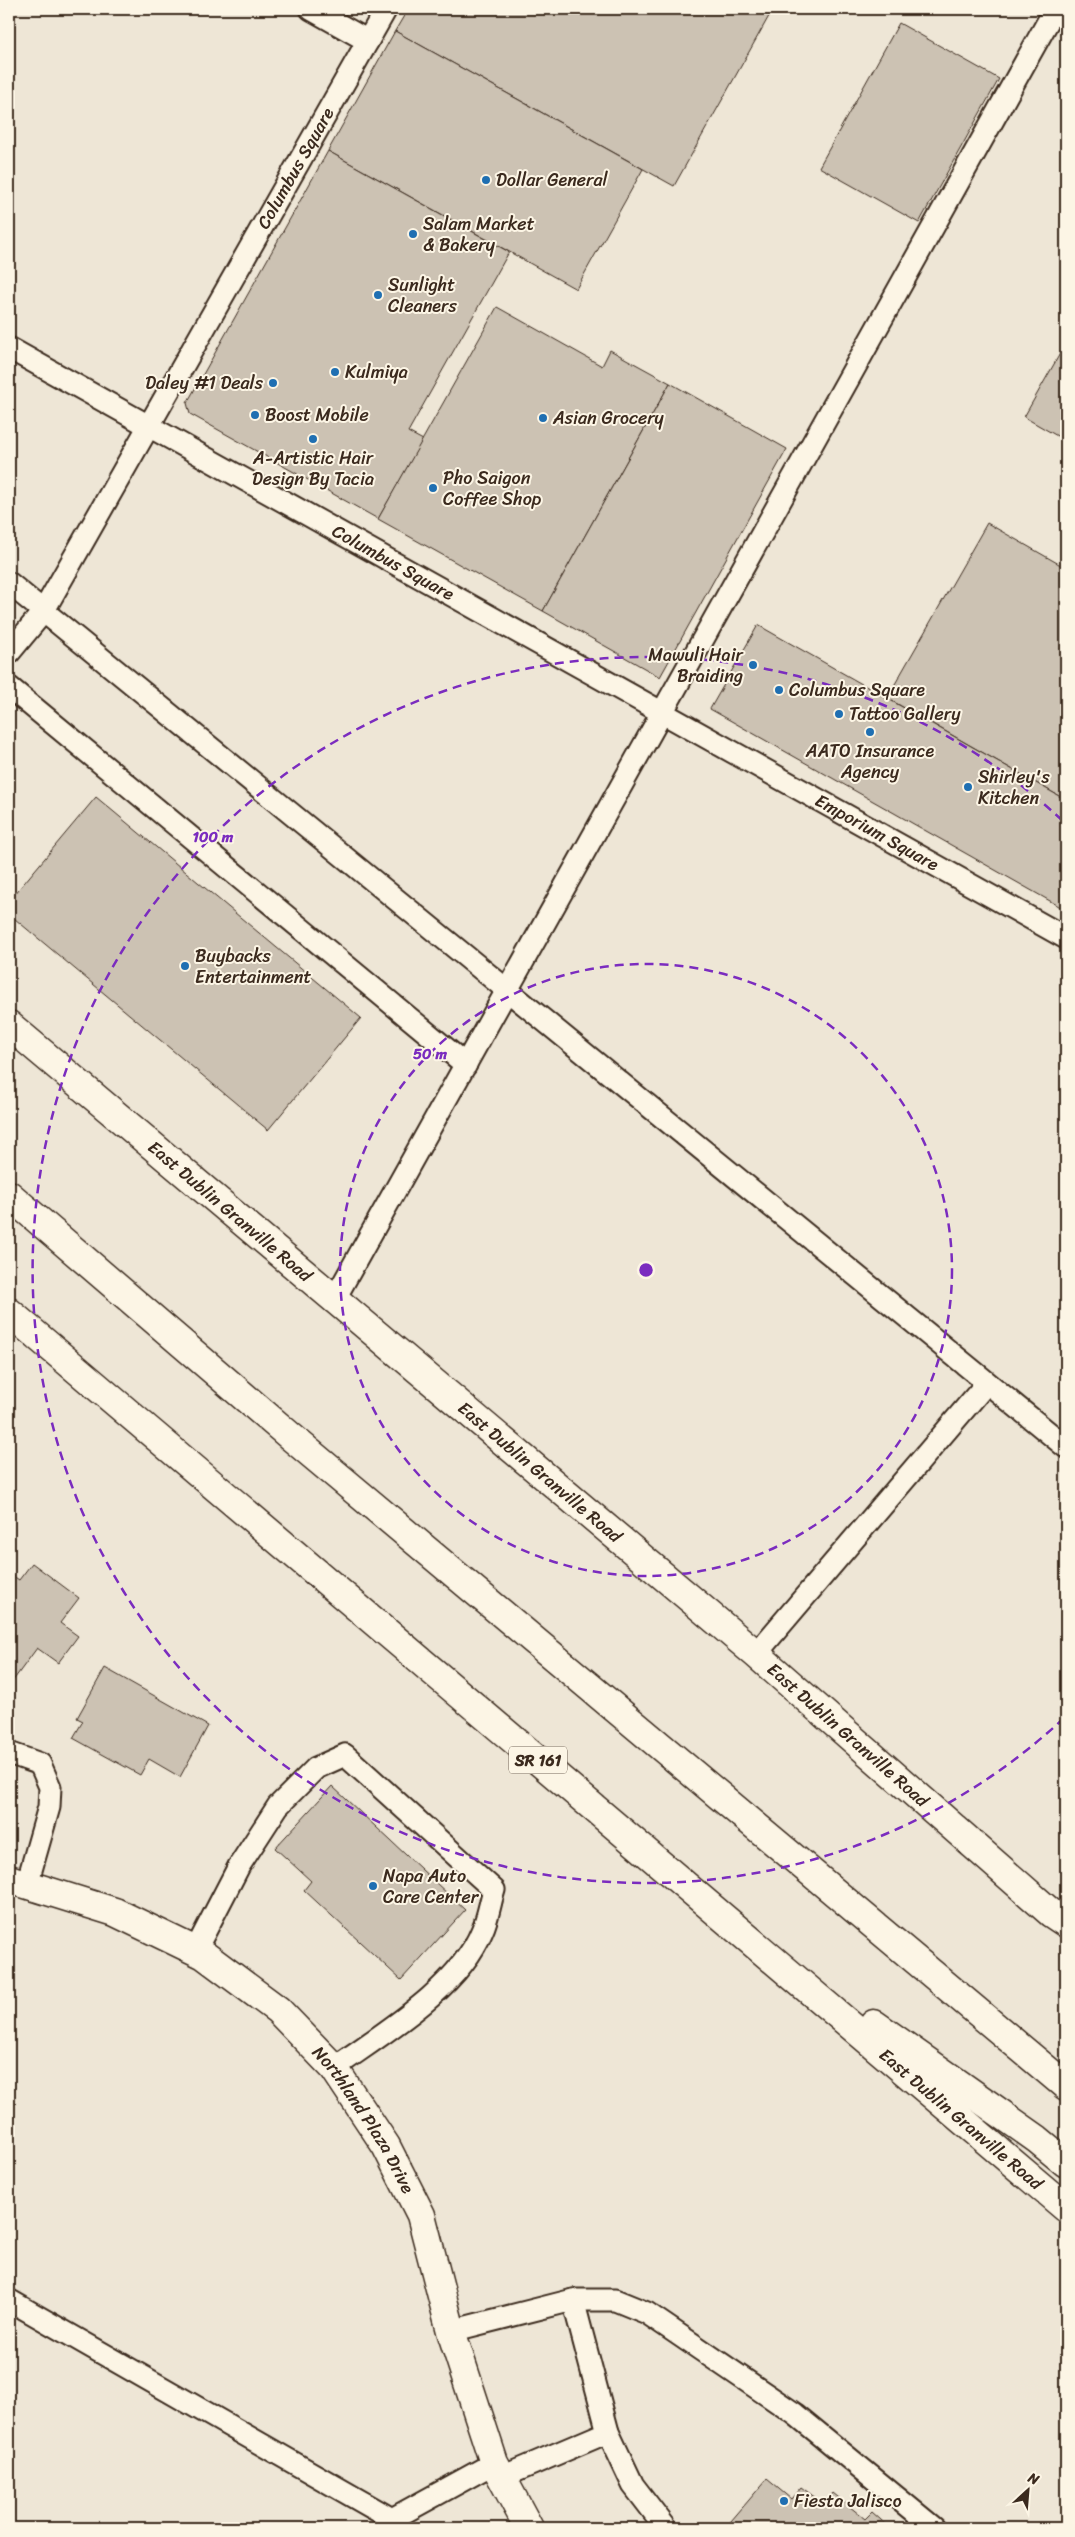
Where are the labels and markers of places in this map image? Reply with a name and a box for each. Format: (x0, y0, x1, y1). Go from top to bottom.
place label: Dollar General (496, 164, 609, 196)
marker: Dollar General (480, 174, 492, 186)
place label: Salam Market & Bakery (423, 208, 535, 261)
marker: Salam Market & Bakery (407, 228, 419, 240)
place label: Sunlight Cleaners (388, 269, 457, 322)
marker: Sunlight Cleaners (372, 289, 384, 301)
place label: Kulmiya (345, 356, 408, 388)
marker: Kulmiya (329, 366, 341, 378)
place label: Daley #1 Deals (145, 367, 264, 399)
marker: Daley #1 Deals (267, 377, 279, 389)
place label: Boost Mobile (265, 399, 369, 431)
place label: Asian Grocery (552, 402, 665, 434)
marker: Boost Mobile (249, 409, 261, 421)
marker: Asian Grocery (537, 412, 549, 424)
marker: A-Artistic Hair Design By Tacia (307, 433, 319, 445)
place label: A-Artistic Hair Design By Tacia (252, 442, 375, 495)
place label: Pho Saigon Coffee Shop (443, 462, 542, 515)
marker: Pho Saigon Coffee Shop (427, 482, 439, 494)
place label: Mawuli Hair Braiding (648, 639, 745, 692)
marker: Mawuli Hair Braiding (747, 659, 759, 671)
place label: Columbus Square (789, 674, 925, 706)
marker: Columbus Square (773, 684, 785, 696)
place label: Tattoo Gallery (849, 698, 961, 730)
marker: Tattoo Gallery (833, 708, 845, 720)
marker: AATO Insurance Agency (864, 726, 876, 738)
place label: AATO Insurance Agency (805, 735, 935, 788)
place label: Shirley's Kitchen (978, 761, 1051, 814)
marker: Shirley's Kitchen (962, 781, 974, 793)
place label: Buybacks Entertainment (195, 940, 312, 993)
marker: Buybacks Entertainment (179, 960, 191, 972)
centre of rings (637, 1261, 655, 1279)
place label: Napa Auto Care Center (383, 1860, 480, 1913)
marker: Napa Auto Care Center (367, 1880, 379, 1892)
place label: Fiesta Jalisco (794, 2485, 902, 2517)
marker: Fiesta Jalisco (778, 2495, 790, 2507)

